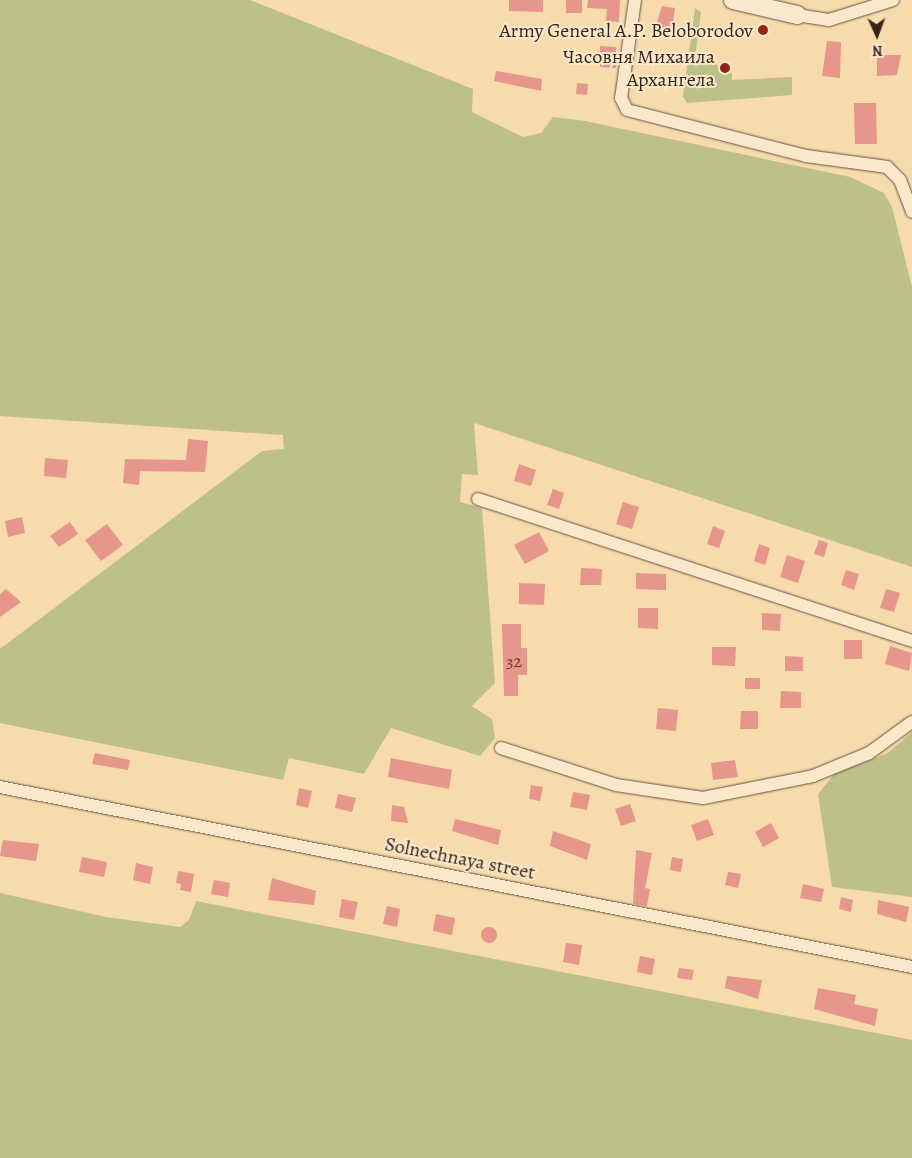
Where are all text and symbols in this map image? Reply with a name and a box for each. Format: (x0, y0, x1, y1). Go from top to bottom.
north arrow (852, 10, 902, 60)
place label: Army General A.P. Beloborodov (499, 18, 753, 42)
marker: Army General A.P. Beloborodov (757, 24, 769, 36)
text: N (872, 41, 883, 60)
place label: Часовня Михаила Архангела (563, 44, 715, 91)
marker: Часовня Михаила Архангела (719, 62, 731, 74)
house number: 32 (506, 650, 522, 672)
street label: Solnechnaya street (383, 832, 537, 884)

